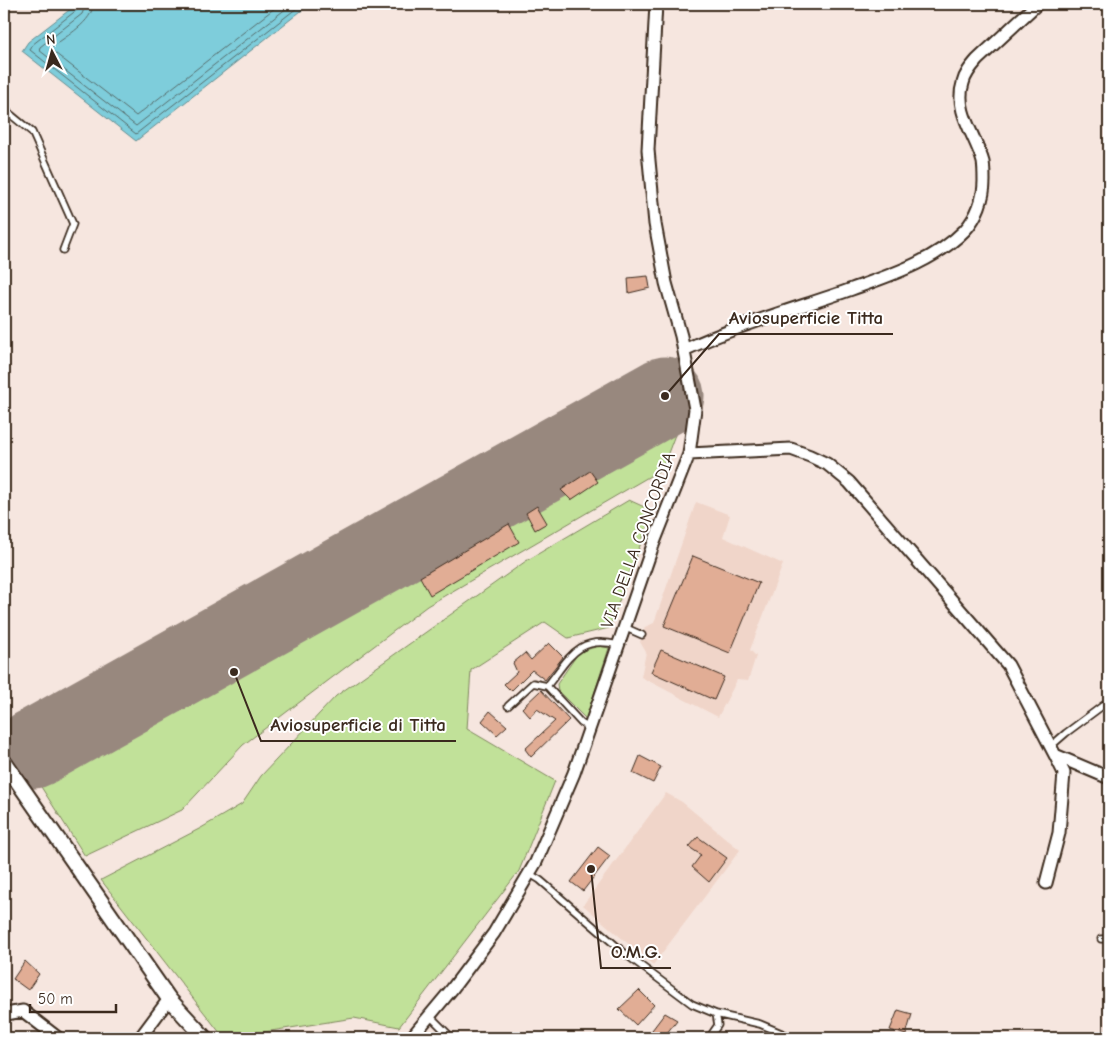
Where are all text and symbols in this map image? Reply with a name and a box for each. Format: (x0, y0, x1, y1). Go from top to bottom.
north arrow (28, 28, 78, 78)
text: N (45, 31, 56, 48)
callout: Aviosuperficie Titta (719, 300, 893, 334)
text: Aviosuperficie Titta (729, 307, 883, 329)
street label: VIA DELLA CONCORDIA (597, 449, 680, 631)
callout: Aviosuperficie di Titta (261, 707, 456, 741)
text: Aviosuperficie di Titta (270, 714, 446, 736)
callout: O.M.G. (601, 934, 671, 968)
text: O.M.G. (611, 941, 661, 963)
scale bar (30, 982, 116, 1014)
text: 50 m (38, 990, 73, 1008)

